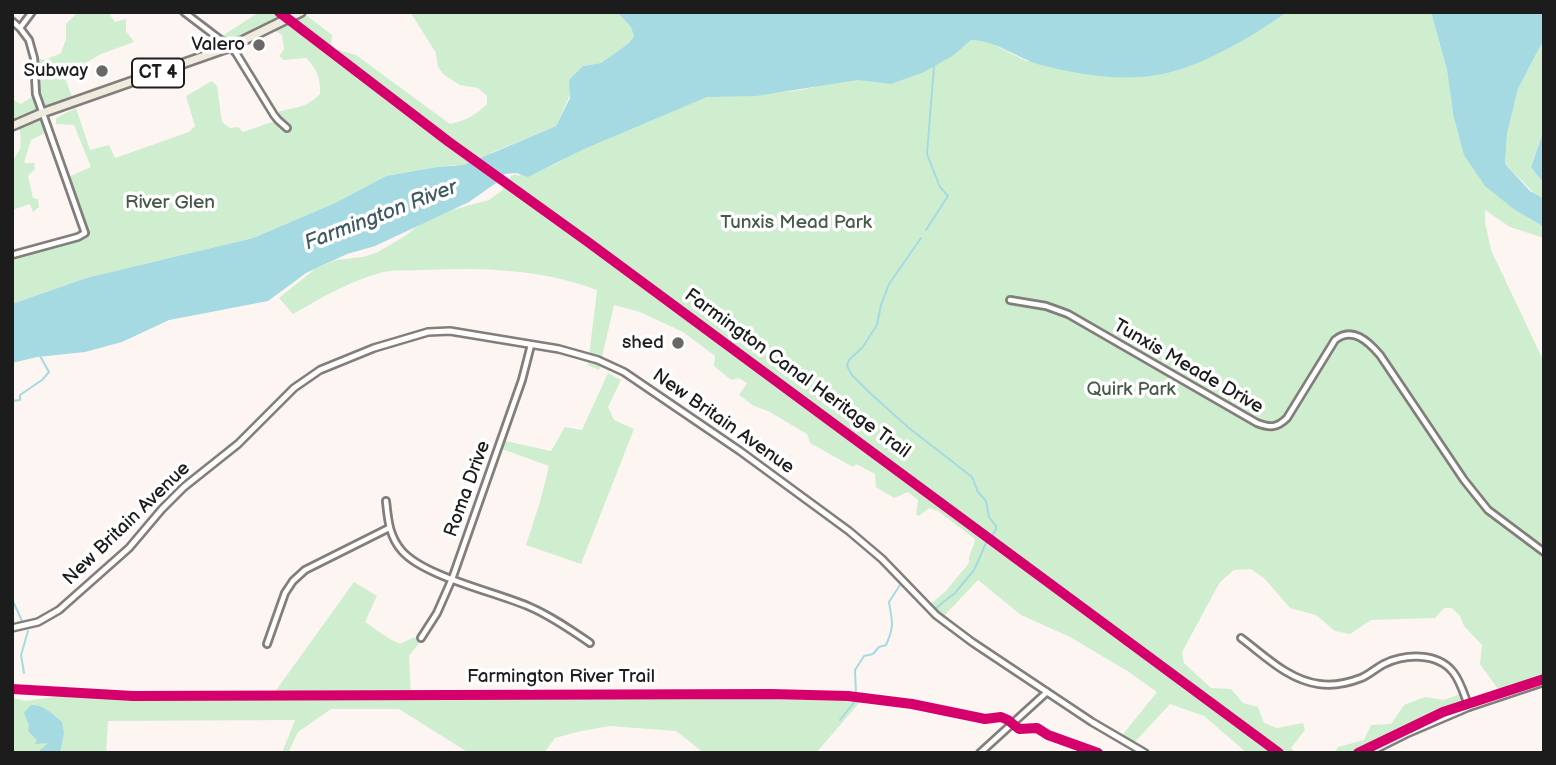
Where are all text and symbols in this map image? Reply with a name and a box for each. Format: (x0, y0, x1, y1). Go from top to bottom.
place label: Valero (191, 34, 245, 56)
marker: Valero (251, 37, 267, 53)
road number: CT 4 (132, 58, 184, 88)
place label: Subway (23, 60, 88, 82)
marker: Subway (94, 63, 110, 79)
water label: Farmington River (301, 175, 461, 257)
park label: River Glen (125, 192, 215, 214)
park label: Tunxis Mead Park (720, 212, 872, 234)
street label: Farmington Canal Heritage Trail (680, 284, 914, 464)
street label: Tunxis Meade Drive (1109, 315, 1267, 419)
place label: shed (622, 332, 664, 354)
marker: shed (670, 335, 686, 351)
street label: New Britain Avenue (648, 365, 798, 479)
park label: Quirk Park (1086, 379, 1176, 401)
street label: Roma Drive (440, 438, 496, 540)
street label: New Britain Avenue (59, 458, 195, 590)
street label: Farmington River Trail (467, 666, 655, 688)

